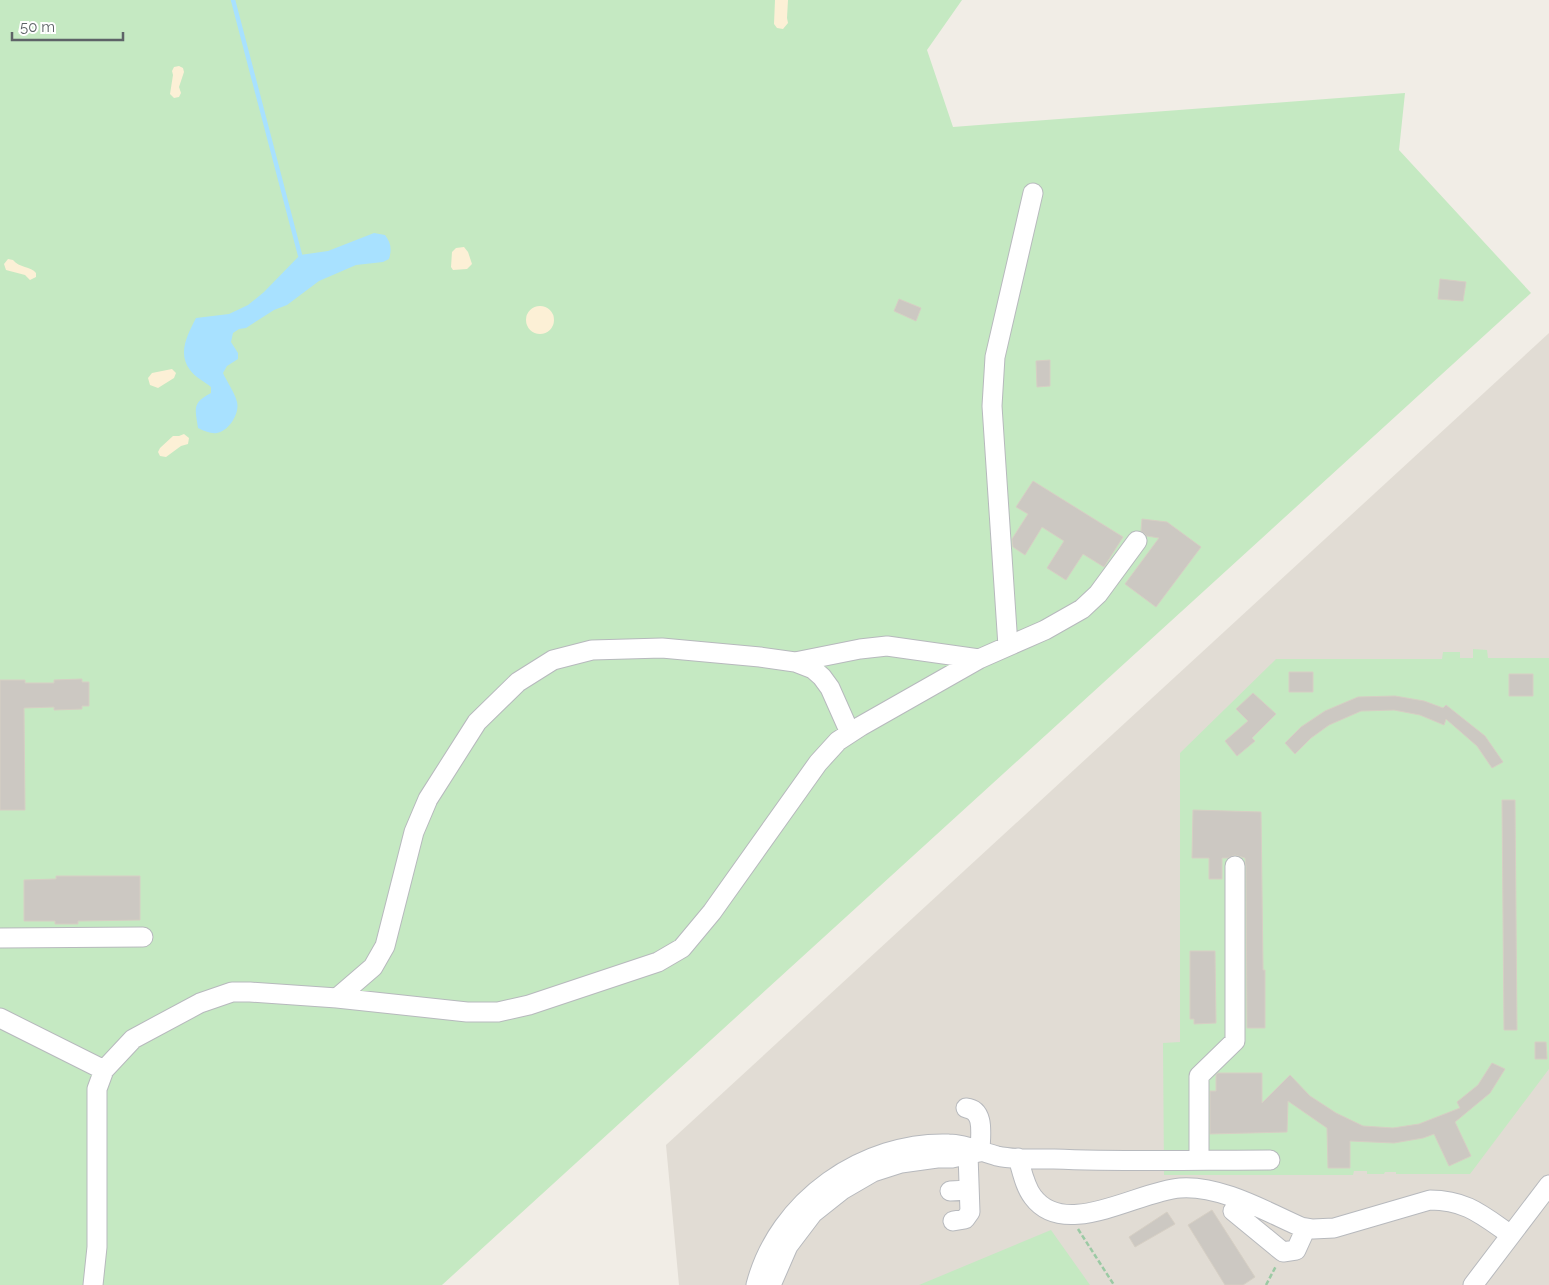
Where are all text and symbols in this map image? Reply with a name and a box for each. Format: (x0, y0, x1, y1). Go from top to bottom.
scale bar (12, 10, 124, 42)
text: 50 m (20, 18, 55, 36)

